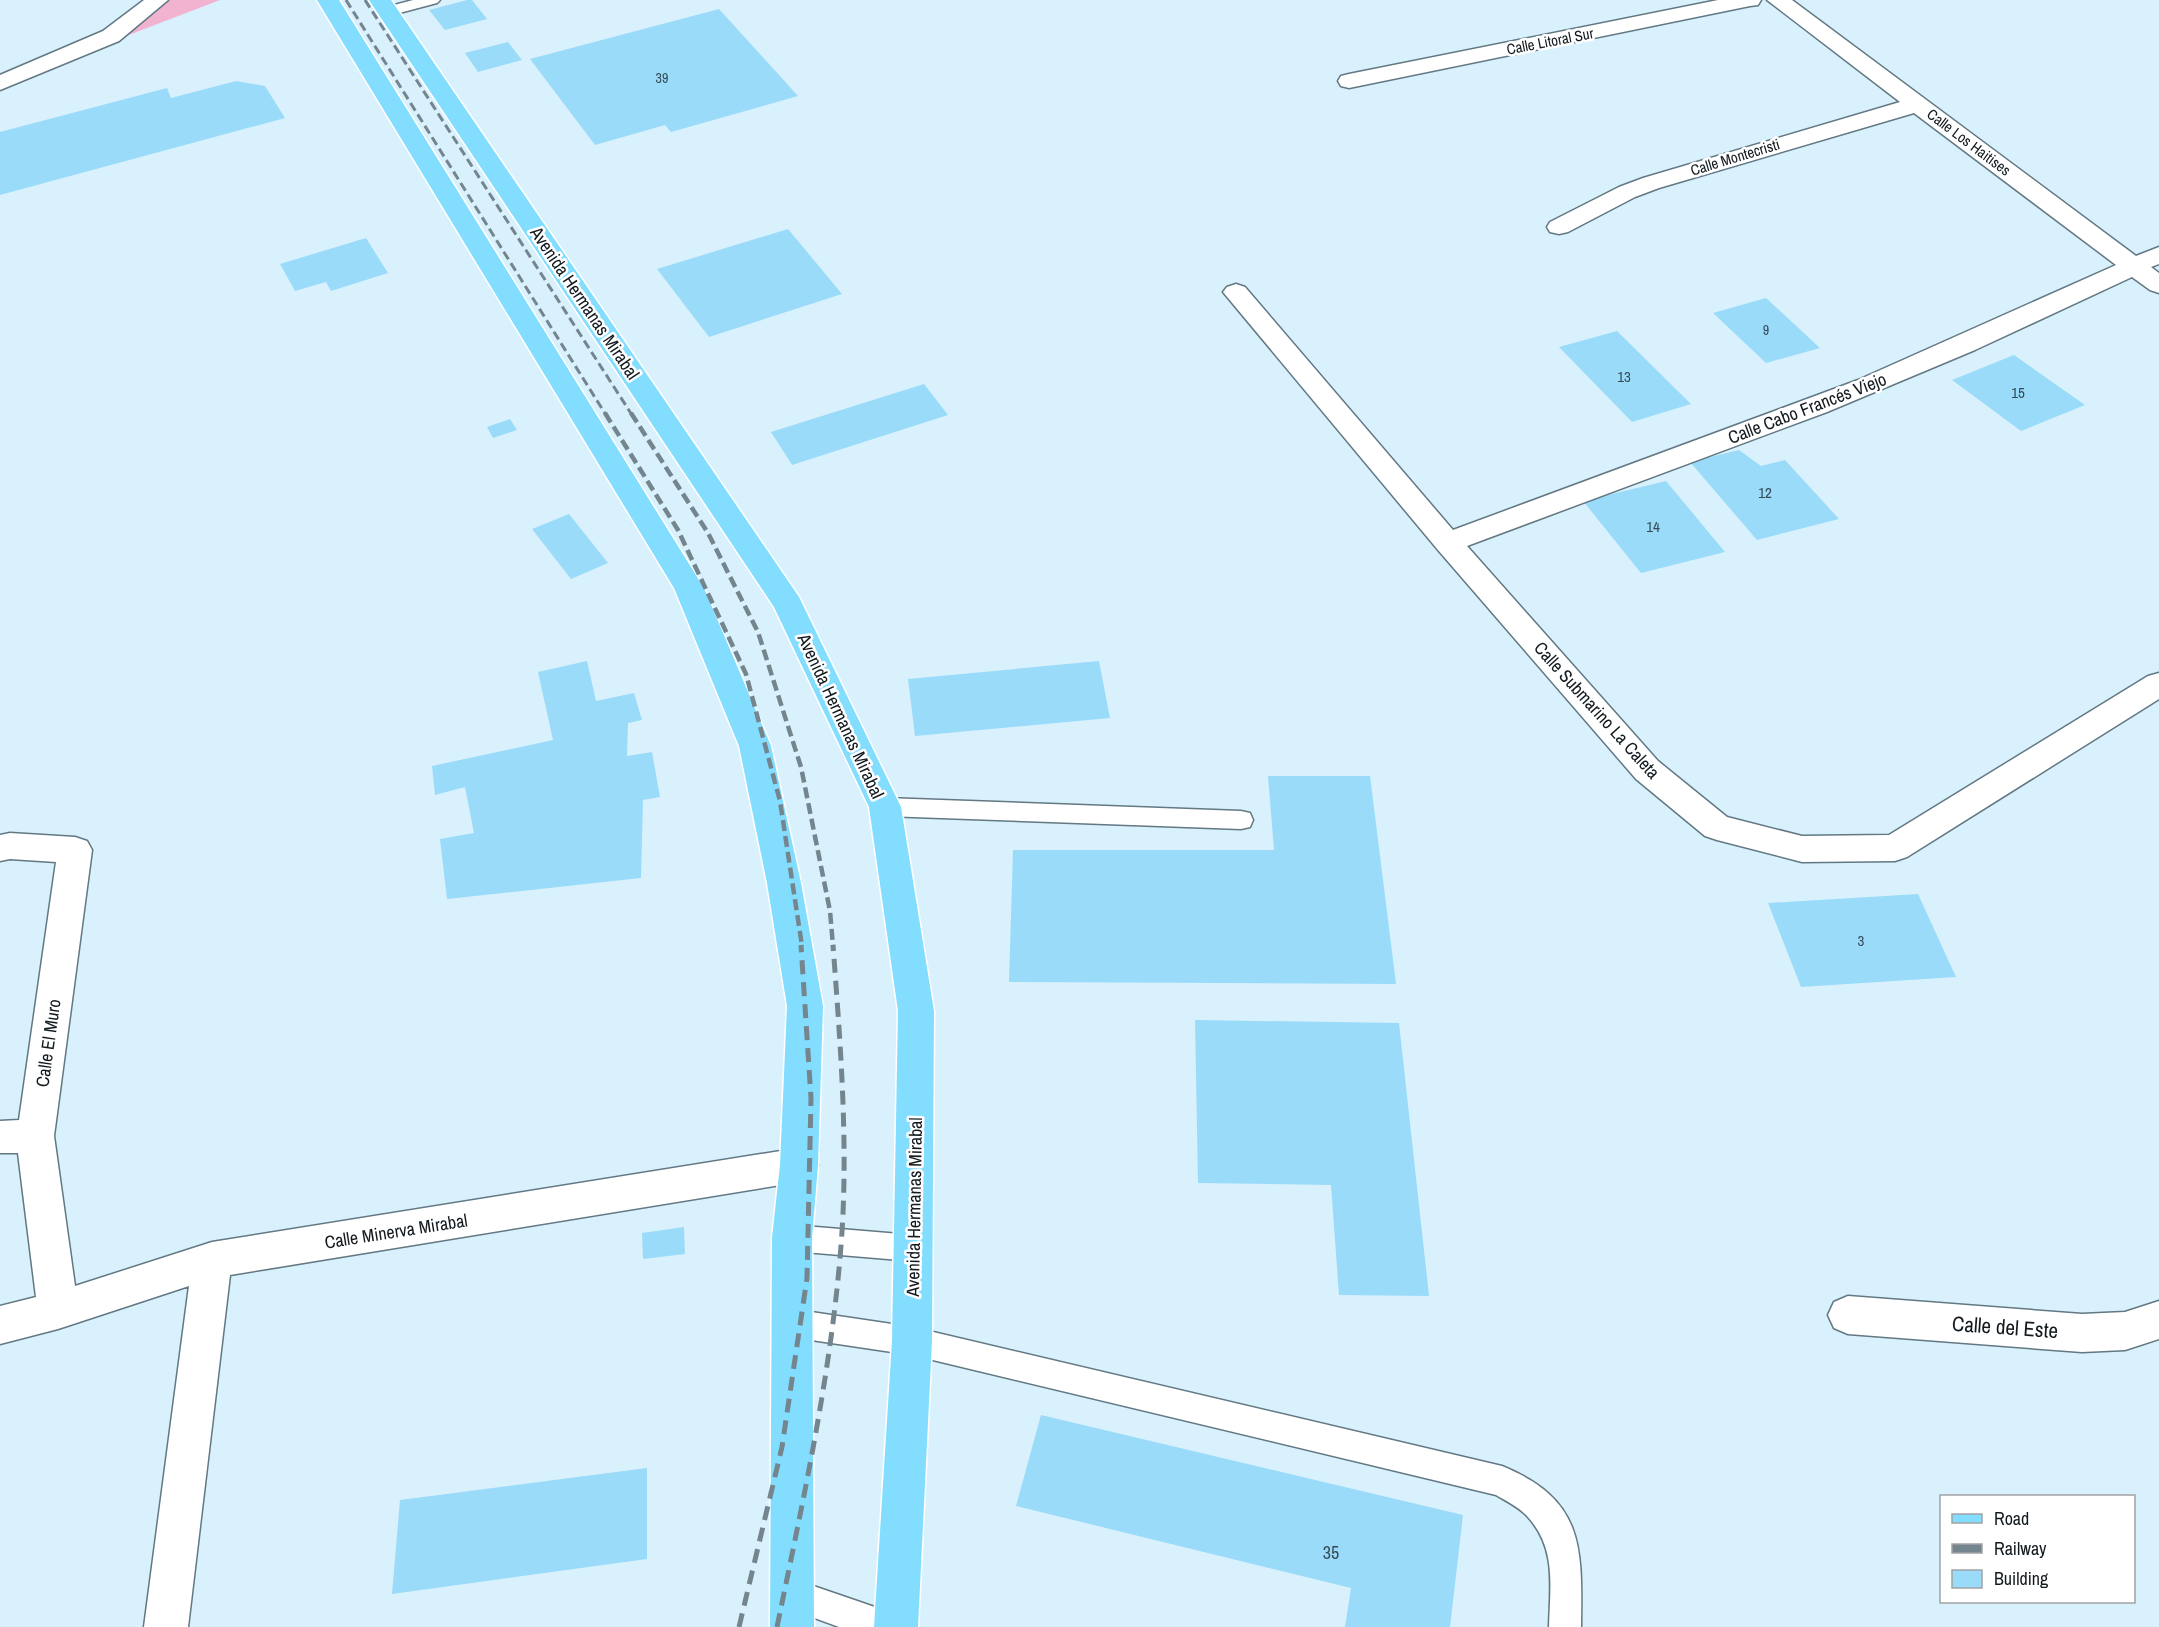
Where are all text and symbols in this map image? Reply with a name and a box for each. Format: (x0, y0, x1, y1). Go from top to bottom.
street label: Calle Litoral Sur (1505, 22, 1595, 60)
house number: 39 (656, 69, 668, 87)
street label: Calle Los Haitises (1923, 104, 2015, 180)
street label: Calle Montecristi (1688, 133, 1782, 181)
street label: Avenida Hermanas Mirabal (524, 221, 646, 384)
house number: 9 (1763, 321, 1769, 339)
house number: 13 (1617, 366, 1631, 387)
street label: Calle Cabo Francés Viejo (1724, 366, 1890, 450)
house number: 15 (2011, 382, 2025, 403)
house number: 12 (1758, 482, 1772, 503)
house number: 14 (1646, 516, 1660, 537)
street label: Avenida Hermanas Mirabal (791, 629, 890, 803)
street label: Calle Submarino La Caleta (1528, 636, 1666, 784)
house number: 3 (1858, 930, 1865, 951)
street label: Calle El Muro (29, 997, 67, 1089)
street label: Avenida Hermanas Mirabal (900, 1117, 928, 1298)
street label: Calle Minerva Mirabal (323, 1207, 469, 1255)
street label: Calle del Este (1951, 1309, 2059, 1345)
legend (1940, 1495, 2135, 1603)
text: Road (1994, 1506, 2029, 1531)
text: Railway (1994, 1536, 2047, 1561)
house number: 35 (1323, 1540, 1339, 1565)
text: Building (1994, 1566, 2049, 1591)

